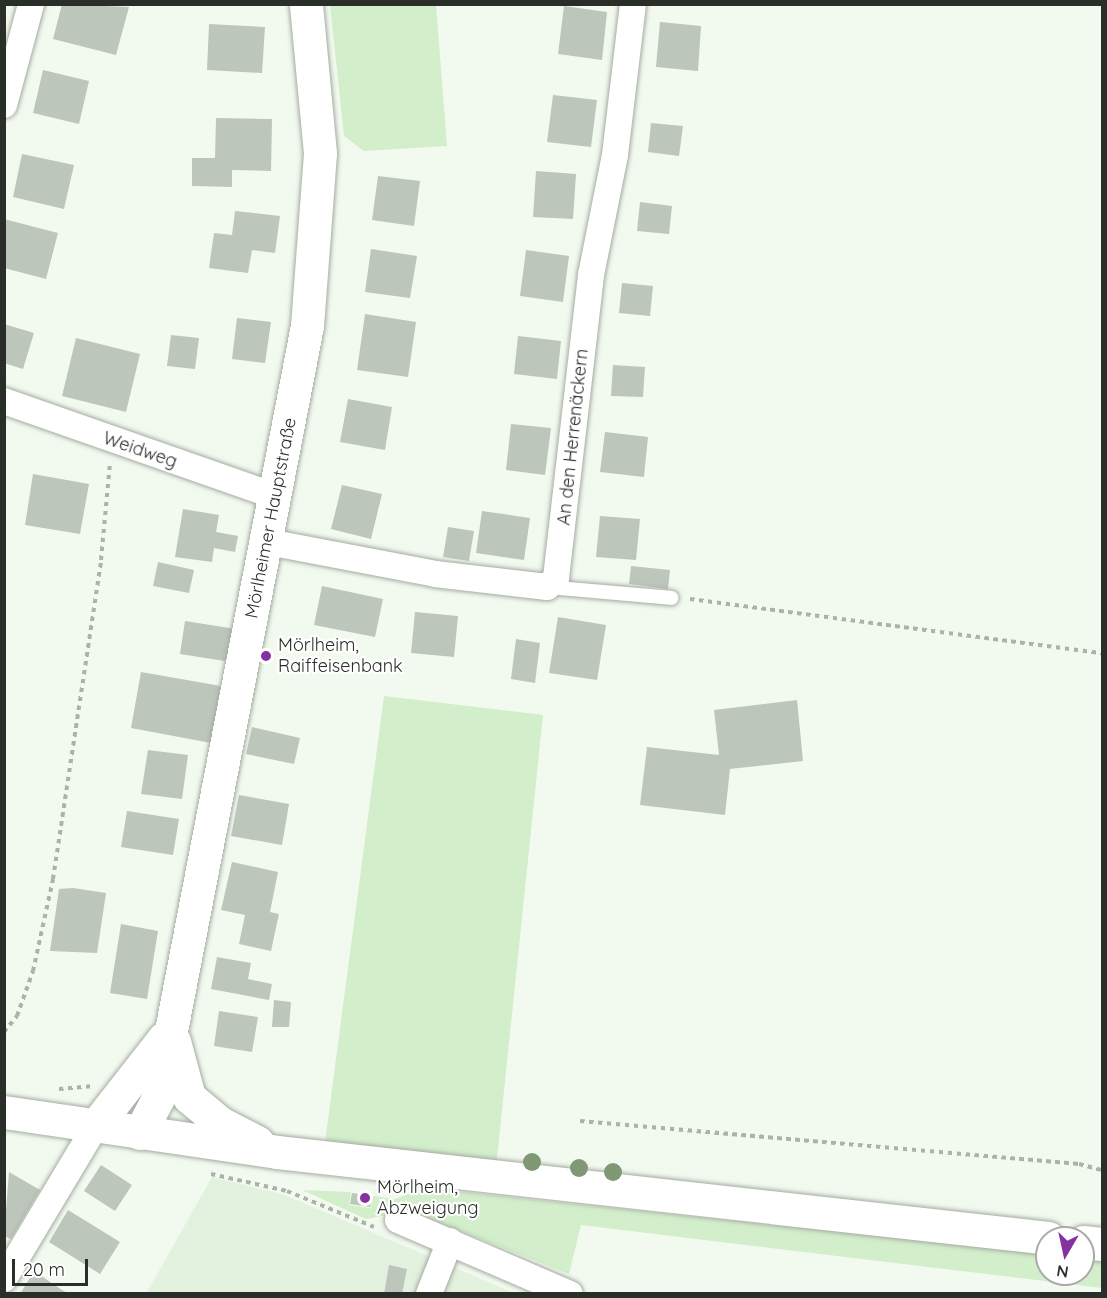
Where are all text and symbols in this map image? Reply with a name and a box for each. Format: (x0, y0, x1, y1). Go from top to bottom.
street label: An den Herrenäckern (553, 348, 593, 526)
street label: Mörlheimer Hauptstraße (241, 416, 301, 620)
street label: Weidweg (100, 427, 180, 473)
place label: Mörlheim, Raiffeisenbank (278, 635, 403, 678)
marker: Mörlheim, Raiffeisenbank (259, 649, 273, 663)
place label: Mörlheim, Abzweigung (377, 1177, 479, 1220)
marker: Mörlheim, Abzweigung (358, 1191, 372, 1205)
north arrow (1035, 1226, 1095, 1286)
scale bar (15, 1247, 92, 1285)
text: 20 m (23, 1258, 65, 1281)
text: N (1055, 1261, 1070, 1283)

